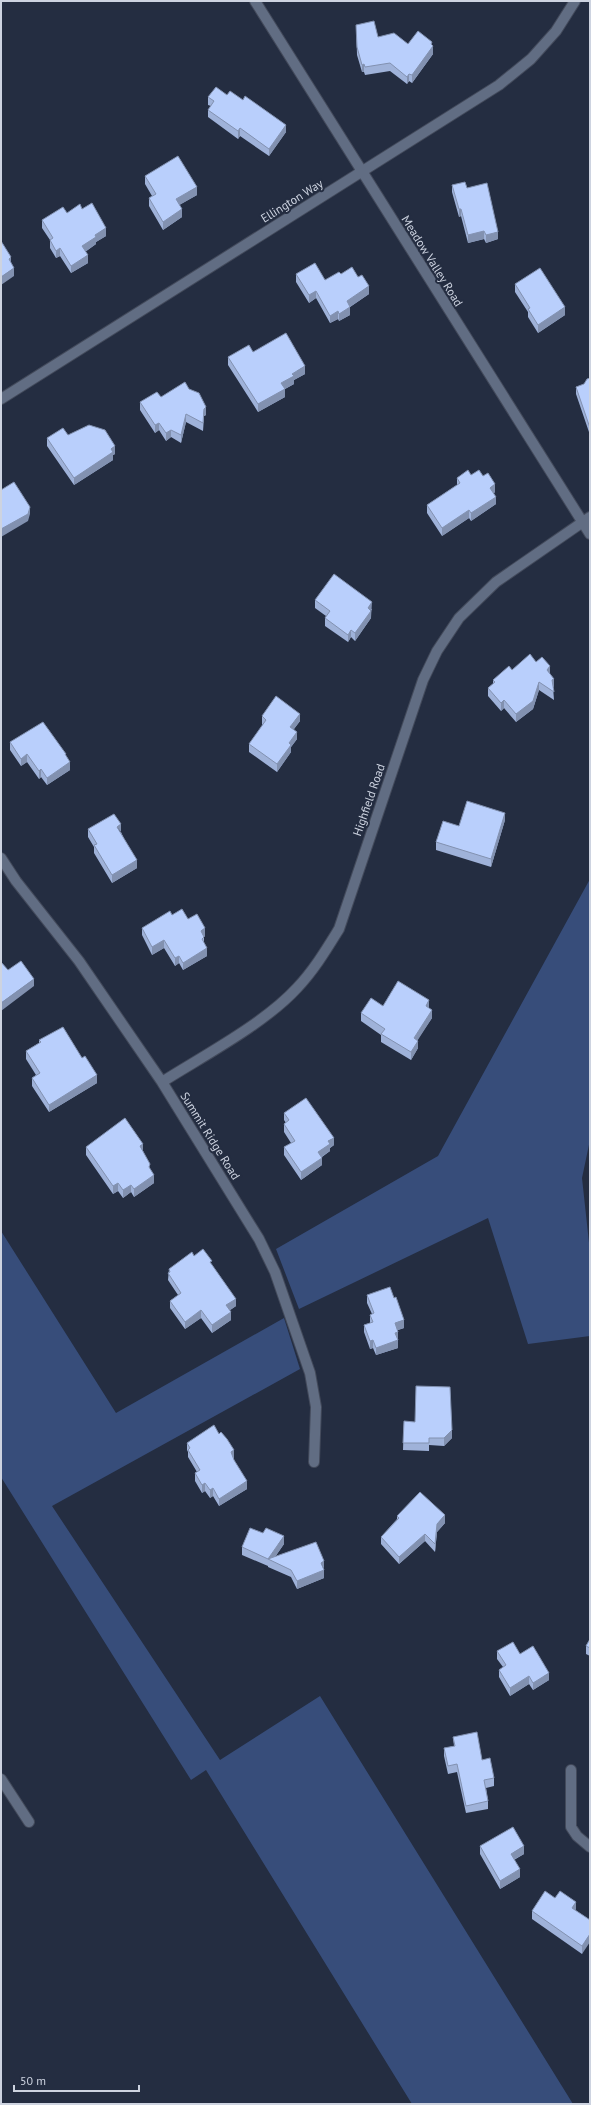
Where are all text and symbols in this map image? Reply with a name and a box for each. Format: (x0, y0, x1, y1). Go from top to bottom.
street label: Ellington Way (258, 175, 326, 226)
street label: Meadow Valley Road (398, 212, 466, 309)
street label: Highfield Road (349, 762, 388, 838)
street label: Summit Ridge Road (177, 1089, 243, 1182)
scale bar (14, 2067, 139, 2093)
text: 50 m (20, 2073, 46, 2088)

